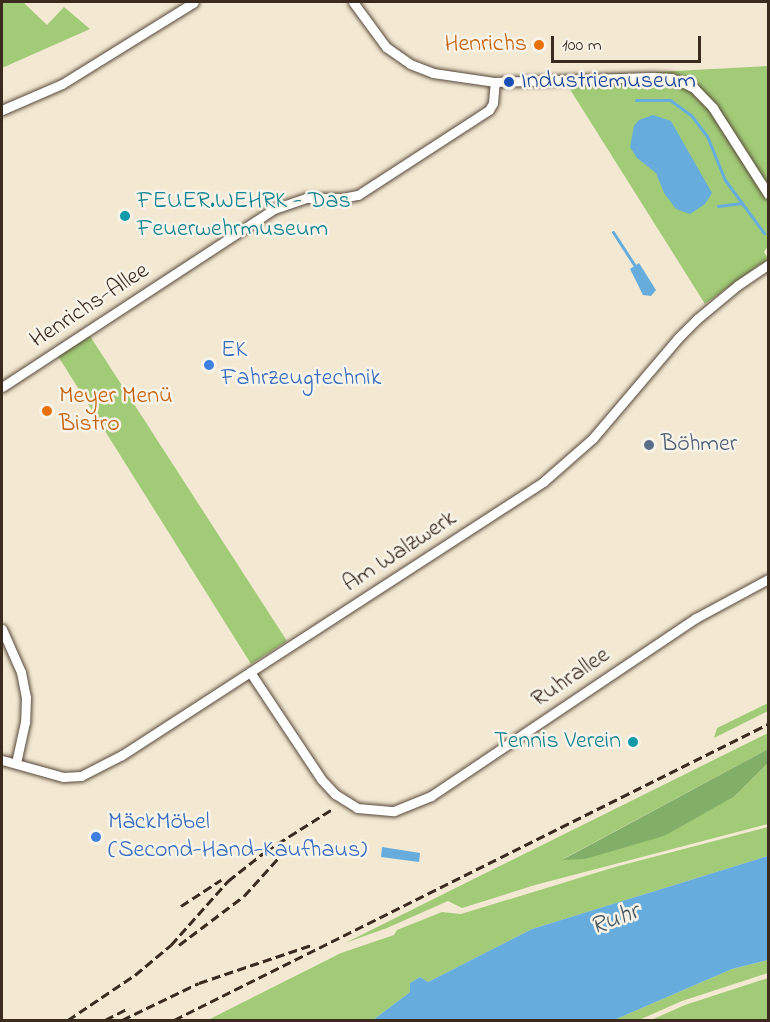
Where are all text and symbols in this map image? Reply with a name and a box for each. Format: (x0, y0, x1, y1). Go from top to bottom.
scale bar (554, 24, 704, 62)
place label: Henrichs (444, 31, 527, 59)
text: 100 m (562, 33, 602, 59)
marker: Henrichs (532, 38, 546, 52)
place label: Industriemuseum (521, 68, 696, 96)
marker: Industriemuseum (502, 75, 516, 89)
place label: FEUER.WEHRK - Das Feuerwehrmuseum (137, 188, 351, 244)
marker: FEUER.WEHRK - Das Feuerwehrmuseum (118, 209, 132, 223)
street label: Henrichs-Allee (25, 257, 155, 355)
place label: EK Fahrzeugtechnik (221, 337, 381, 393)
marker: EK Fahrzeugtechnik (202, 358, 216, 372)
place label: Meyer Menü Bistro (59, 383, 173, 439)
marker: Meyer Menü Bistro (40, 404, 54, 418)
place label: Böhmer (661, 431, 737, 459)
marker: Böhmer (642, 438, 656, 452)
street label: Am Walzwerk (338, 505, 462, 599)
street label: Ruhrallee (526, 641, 616, 715)
place label: Tennis Verein (494, 728, 621, 756)
marker: Tennis Verein (626, 735, 640, 749)
place label: MäckMöbel (Second-Hand-Kaufhaus) (108, 809, 367, 865)
marker: MäckMöbel (Second-Hand-Kaufhaus) (89, 830, 103, 844)
water label: Ruhr (586, 898, 644, 944)

